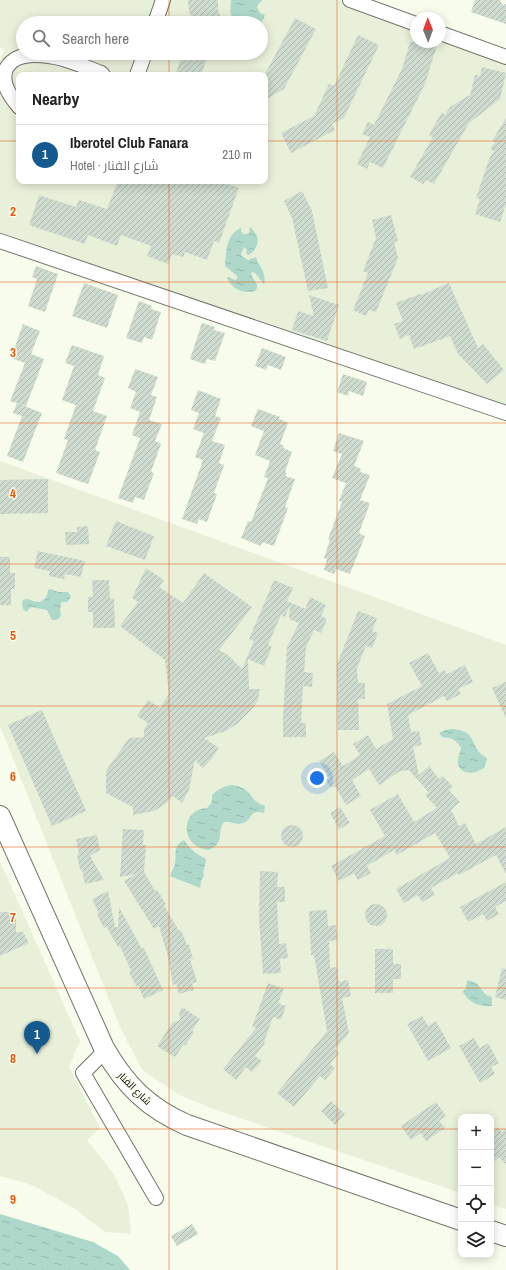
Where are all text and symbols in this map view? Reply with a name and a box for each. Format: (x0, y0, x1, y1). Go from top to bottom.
north arrow (410, 12, 446, 48)
search box (16, 16, 268, 60)
icon: search (30, 27, 52, 49)
text: Search here (62, 28, 129, 49)
text: Nearby (32, 87, 79, 110)
text: Iberotel Club Fanara (70, 132, 188, 153)
text: 1 (42, 146, 48, 163)
text: 210 m (222, 146, 252, 163)
text: Hotel · شارع الفنار (70, 157, 158, 174)
text: 2 (10, 203, 16, 220)
text: 3 (10, 344, 16, 361)
text: 4 (10, 485, 16, 502)
text: 5 (10, 627, 16, 644)
text: 6 (10, 768, 16, 785)
your location (307, 768, 327, 788)
text: 7 (10, 909, 16, 926)
pin: 1 (24, 1021, 50, 1054)
text: 8 (10, 1050, 16, 1067)
street label: شارع الفنار (114, 1068, 154, 1108)
map controls (458, 1114, 494, 1258)
button: + (458, 1114, 494, 1150)
button: − (458, 1150, 494, 1186)
button: locate (458, 1186, 494, 1222)
text: 9 (10, 1191, 16, 1208)
button: layers (458, 1222, 494, 1258)

